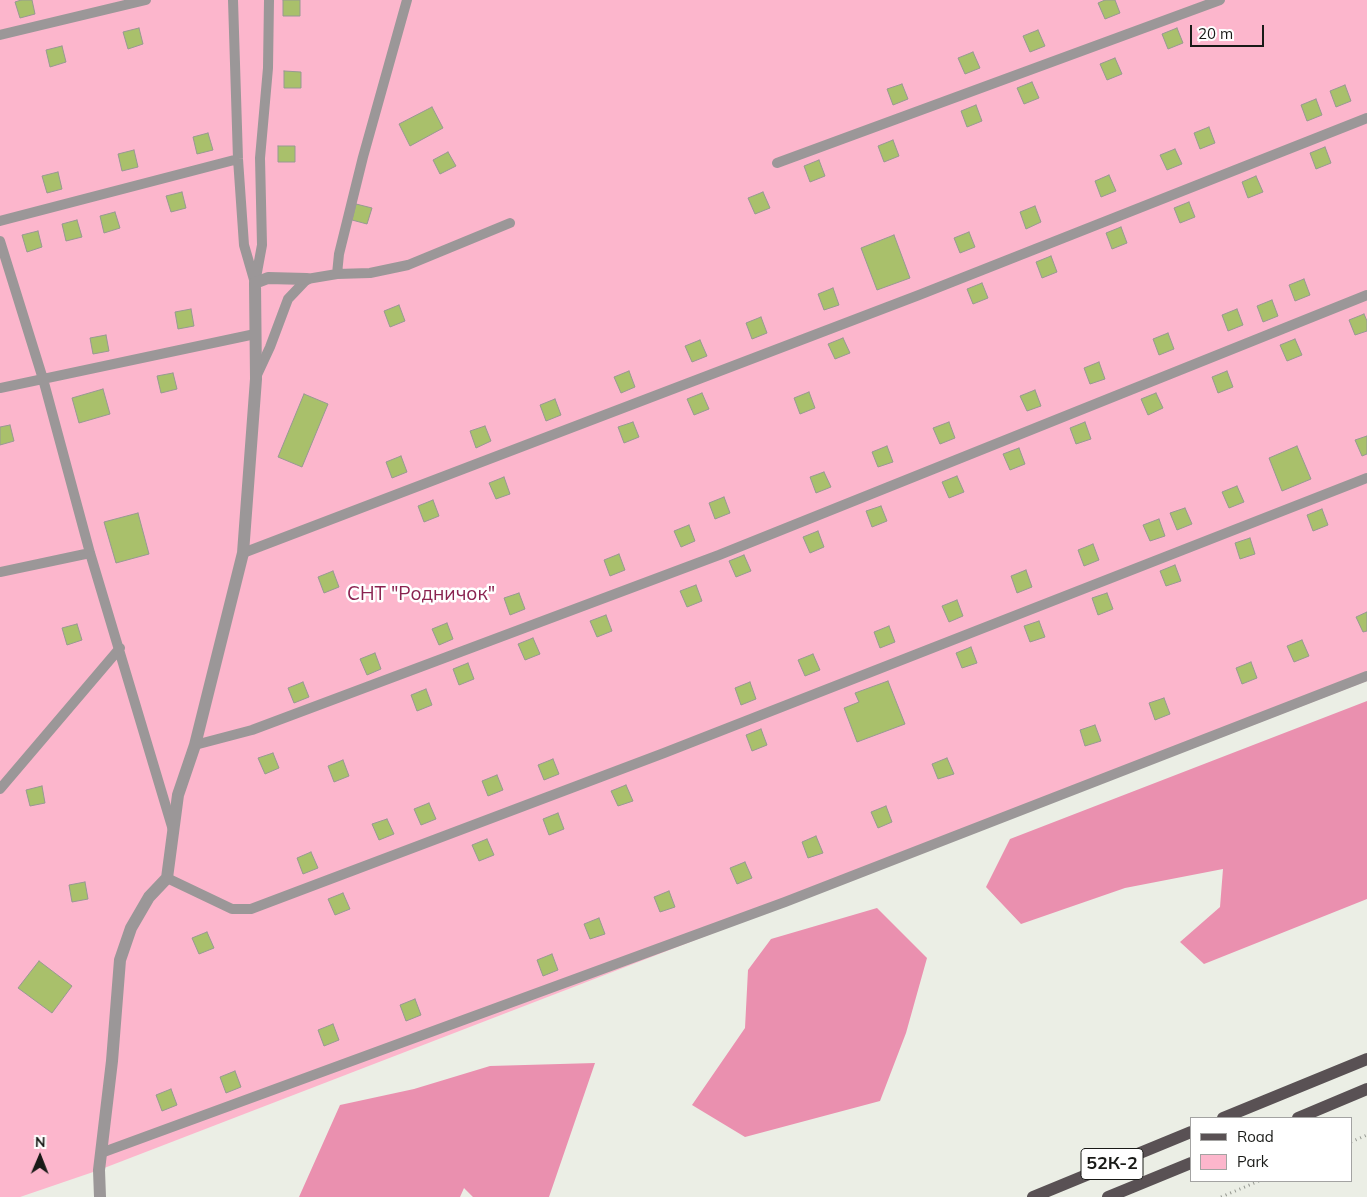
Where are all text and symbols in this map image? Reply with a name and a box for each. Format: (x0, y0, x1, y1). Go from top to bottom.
scale bar (1192, 15, 1266, 47)
text: 20 m (1198, 24, 1233, 43)
park label: СНТ "Родничок" (347, 583, 495, 605)
legend (1190, 1117, 1352, 1182)
text: Road (1237, 1127, 1274, 1146)
north arrow (15, 1132, 65, 1182)
text: N (35, 1133, 46, 1151)
road number: 52К-2 (1081, 1148, 1143, 1180)
text: Park (1237, 1152, 1269, 1171)

